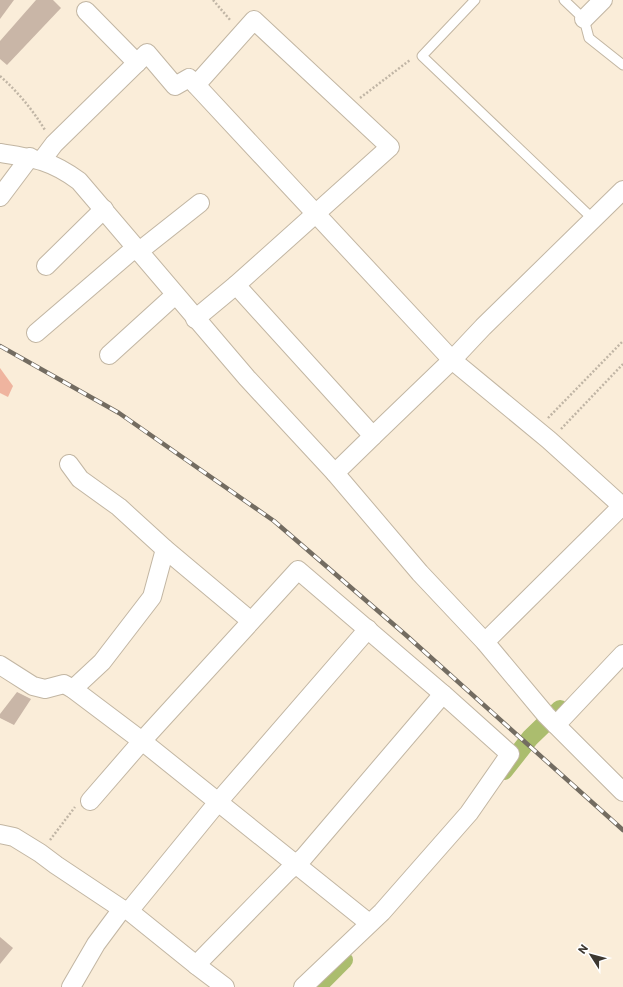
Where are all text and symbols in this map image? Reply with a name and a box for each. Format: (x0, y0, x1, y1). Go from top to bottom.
north arrow (571, 935, 611, 975)
text: N (575, 942, 590, 956)

